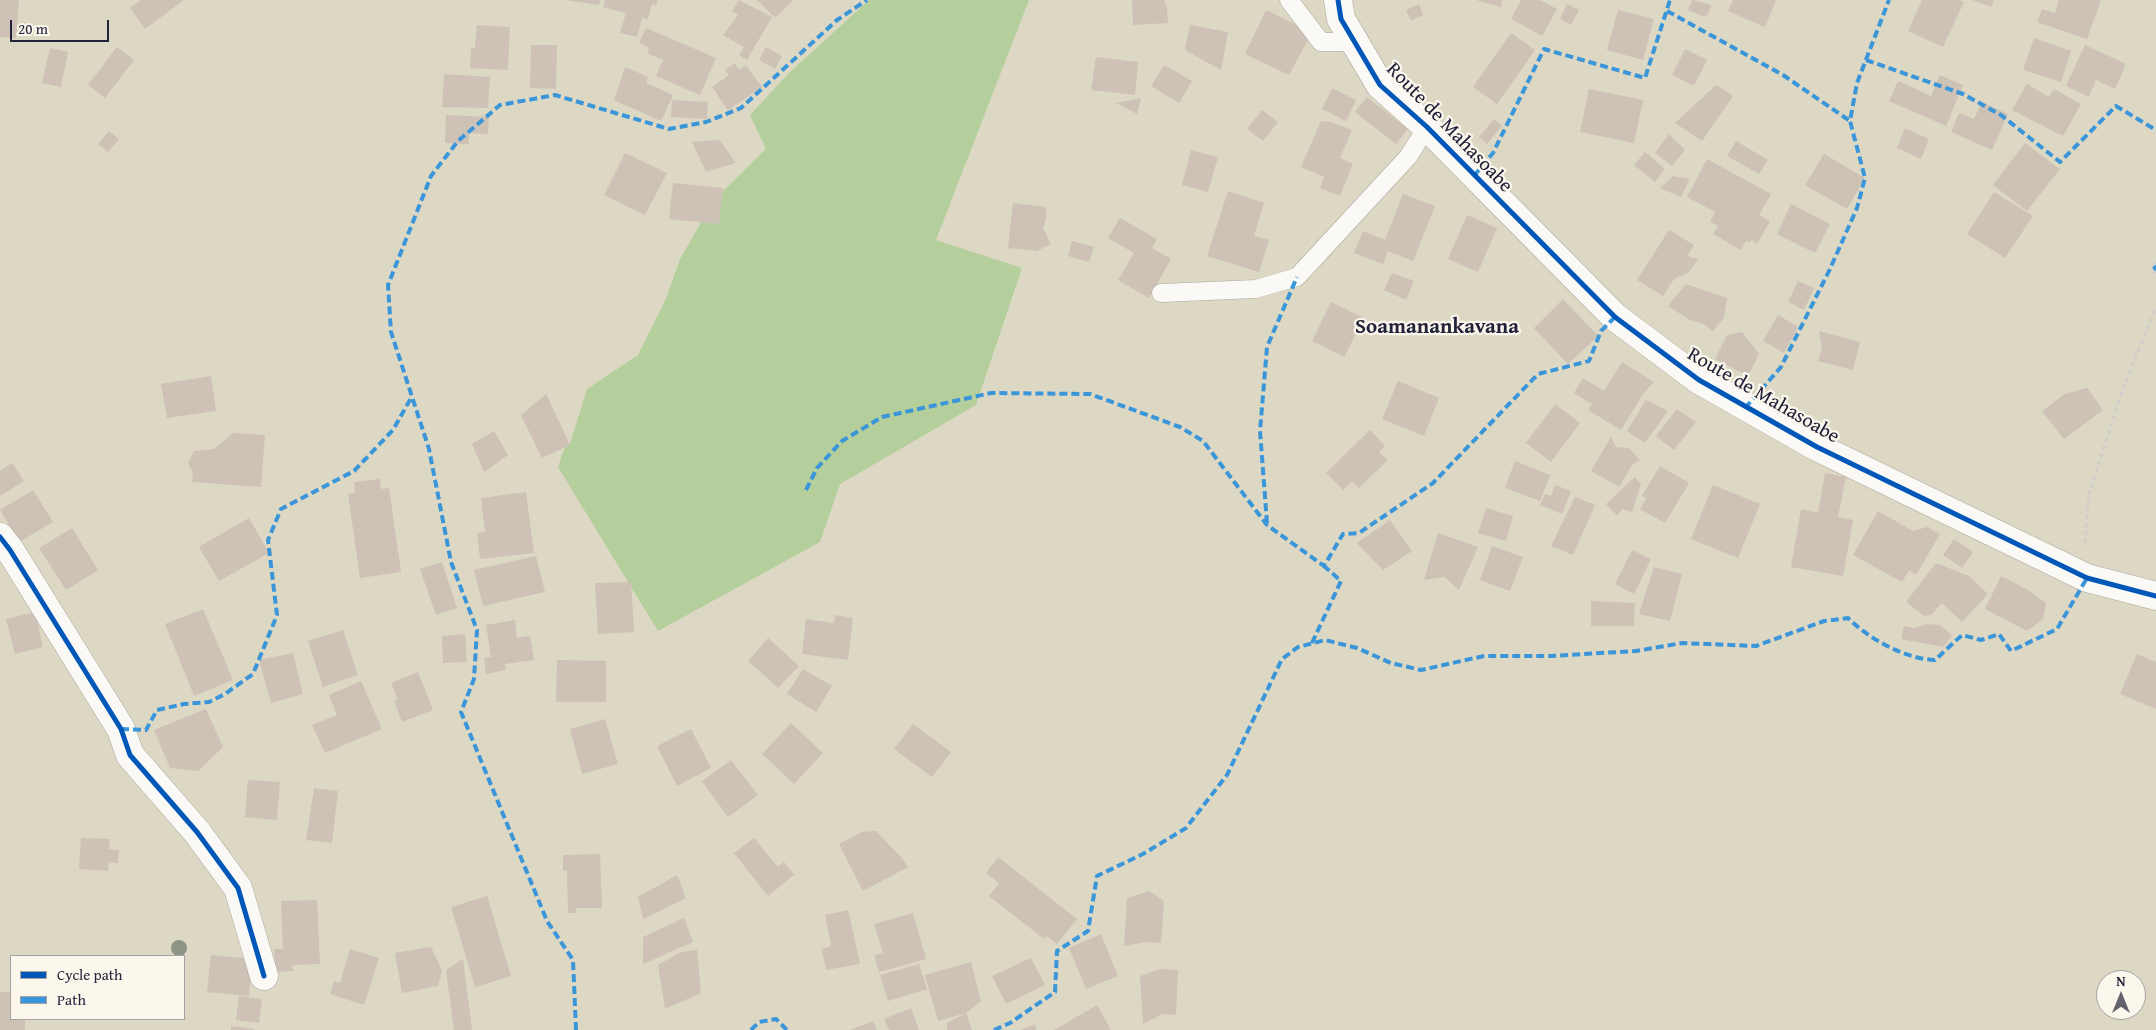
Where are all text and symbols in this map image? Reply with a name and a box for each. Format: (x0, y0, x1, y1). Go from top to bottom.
scale bar (12, 10, 111, 42)
text: 20 m (18, 18, 48, 39)
street label: Route de Mahasoabe (1381, 58, 1517, 198)
district label: Soamanankavana (1355, 315, 1519, 341)
street label: Route de Mahasoabe (1683, 343, 1843, 449)
legend (10, 955, 185, 1020)
text: Cycle path (57, 964, 123, 985)
north arrow (2096, 970, 2146, 1020)
text: N (2116, 971, 2126, 991)
text: Path (57, 989, 86, 1010)

